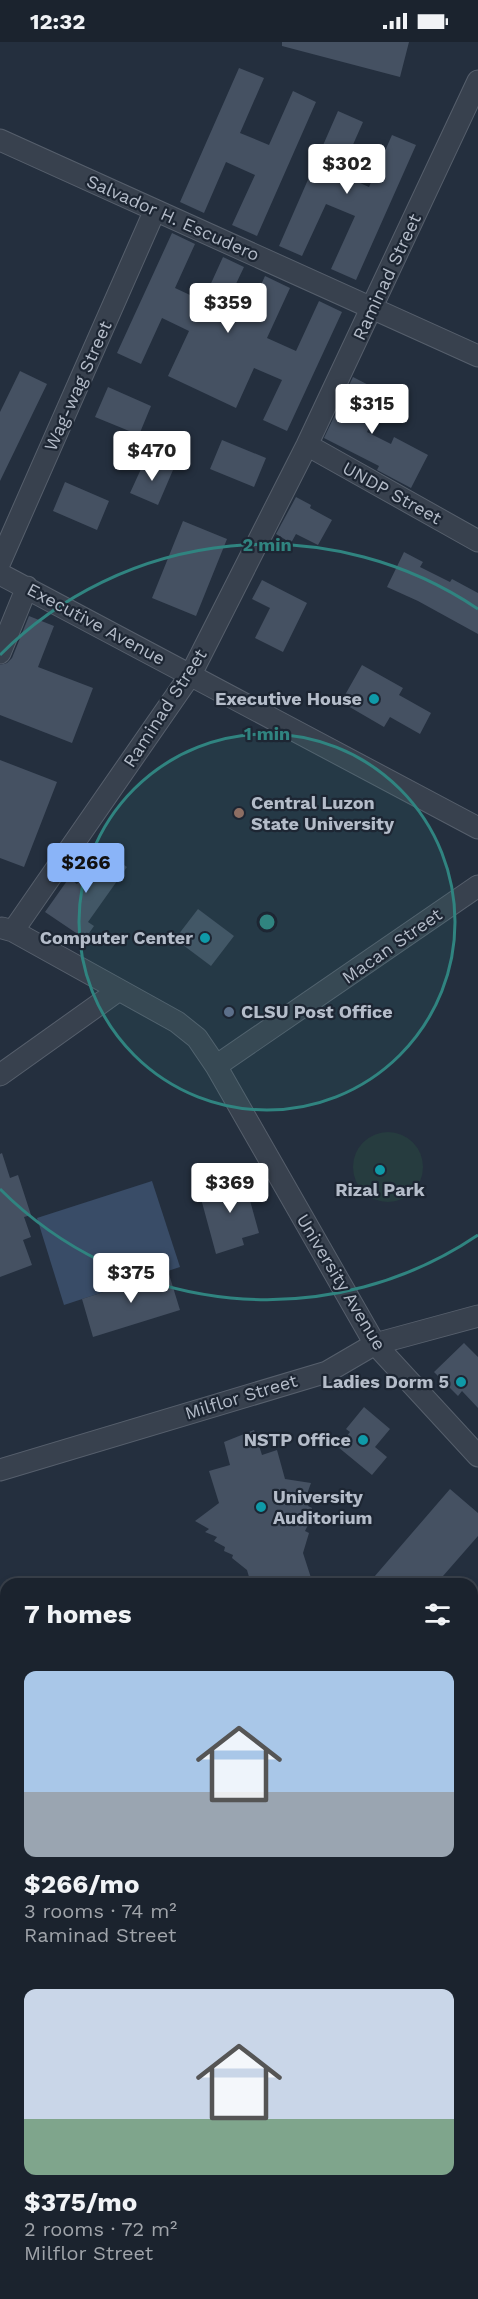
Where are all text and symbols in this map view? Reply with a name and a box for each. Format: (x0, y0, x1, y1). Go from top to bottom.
text: 12:32 (30, 9, 85, 34)
pin: $302 (311, 144, 383, 195)
text: $302 (322, 151, 372, 175)
street label: Salvador H. Escudero (84, 170, 263, 265)
street label: Raminad Street (348, 210, 425, 343)
pin: $359 (192, 283, 264, 334)
text: $359 (204, 290, 252, 314)
street label: Wag-wag Street (39, 317, 116, 454)
pin: $315 (336, 384, 408, 435)
text: $315 (350, 391, 394, 415)
pin: $470 (116, 431, 188, 482)
text: $470 (127, 438, 177, 462)
street label: UNDP Street (339, 457, 446, 529)
text: 2 min (242, 534, 292, 555)
street label: Executive Avenue (24, 578, 169, 669)
street label: Raminad Street (118, 644, 211, 771)
place label: Executive House (215, 688, 362, 709)
marker: Executive House (367, 692, 381, 706)
text: 1 min (244, 723, 290, 744)
place label: Central Luzon State University (251, 792, 395, 834)
marker: Central Luzon State University (232, 806, 246, 820)
pin: $266 (50, 843, 122, 894)
text: $266 (61, 850, 111, 874)
street label: Macan Street (338, 903, 446, 988)
centre of rings (257, 912, 277, 932)
place label: Computer Center (40, 927, 193, 948)
marker: Computer Center (198, 931, 212, 945)
place label: CLSU Post Office (241, 1001, 393, 1022)
marker: CLSU Post Office (222, 1005, 236, 1019)
pin: $369 (194, 1163, 266, 1214)
marker: Rizal Park (373, 1163, 387, 1177)
text: $369 (205, 1170, 255, 1194)
place label: Rizal Park (335, 1179, 426, 1200)
street label: University Avenue (293, 1210, 390, 1354)
pin: $375 (95, 1253, 167, 1304)
text: $375 (107, 1260, 155, 1284)
street label: Milflor Street (182, 1369, 300, 1424)
place label: Ladies Dorm 5 (322, 1371, 449, 1392)
marker: Ladies Dorm 5 (454, 1375, 468, 1389)
place label: NSTP Office (244, 1429, 351, 1450)
marker: NSTP Office (356, 1433, 370, 1447)
place label: University Auditorium (273, 1486, 373, 1528)
marker: University Auditorium (254, 1500, 268, 1514)
icon: filters (421, 1598, 454, 1631)
text: 7 homes (24, 1599, 132, 1629)
icon: home (185, 1710, 293, 1818)
text: $266/mo (24, 1869, 140, 1899)
text: 3 rooms · 74 m² (24, 1899, 177, 1923)
text: Raminad Street (24, 1923, 176, 1947)
icon: home (185, 2028, 293, 2136)
text: $375/mo (24, 2187, 137, 2217)
text: 2 rooms · 72 m² (24, 2217, 177, 2241)
text: Milflor Street (24, 2241, 153, 2265)

